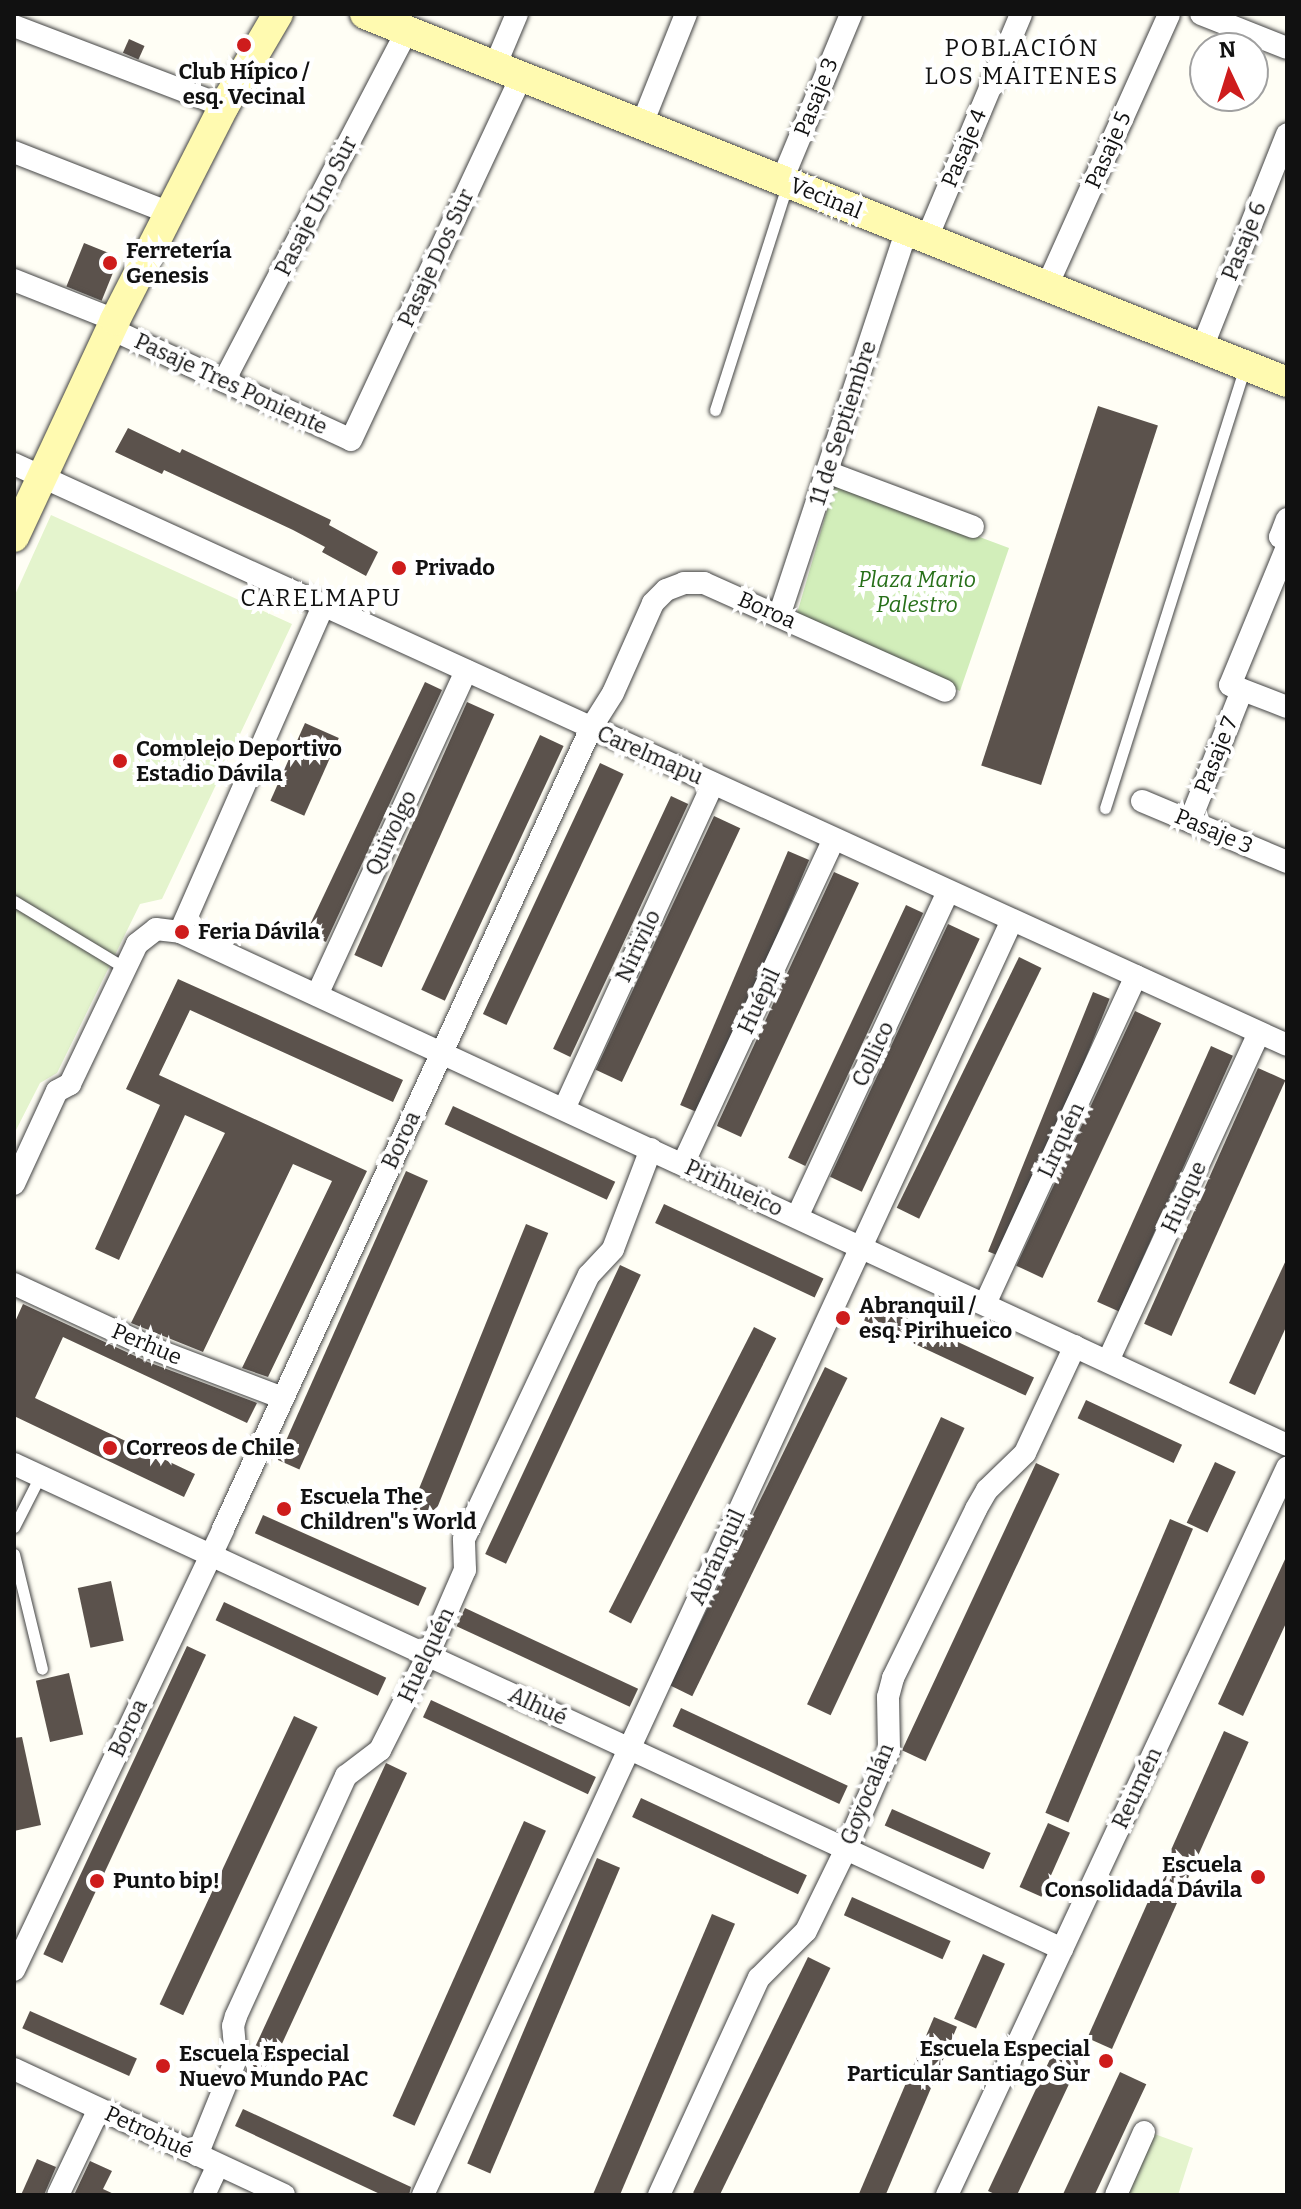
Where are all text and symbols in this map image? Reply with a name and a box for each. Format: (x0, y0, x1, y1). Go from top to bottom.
north arrow (1189, 32, 1269, 112)
district label: POBLACIÓN LOS MAITENES (925, 35, 1119, 91)
text: N (1218, 35, 1237, 64)
marker: Club Hípico / esq. Vecinal (235, 36, 253, 54)
street label: Pasaje 3 (788, 54, 844, 140)
place label: Club Hípico / esq. Vecinal (179, 58, 309, 110)
street label: Pasaje 4 (936, 105, 992, 191)
street label: Pasaje 5 (1079, 108, 1137, 192)
street label: Pasaje Uno Sur (269, 132, 363, 280)
street label: Vecinal (786, 172, 866, 224)
street label: Pasaje Dos Sur (393, 185, 479, 331)
street label: Pasaje 6 (1216, 198, 1272, 284)
place label: Ferretería Genesis (126, 237, 232, 288)
marker: Ferretería Genesis (101, 254, 119, 272)
street label: Pasaje Tres Poniente (130, 328, 332, 440)
street label: 11 de Septiembre (804, 337, 882, 509)
place label: Privado (415, 555, 495, 581)
marker: Privado (390, 559, 408, 577)
park label: Plaza Mario Palestro (858, 566, 976, 618)
district label: CARELMAPU (240, 585, 402, 613)
street label: Boroa (734, 586, 800, 634)
street label: Pasaje 7 (1189, 713, 1243, 797)
street label: Carelmapu (593, 720, 707, 790)
place label: Complejo Deportivo Estadio Dávila (136, 735, 342, 786)
marker: Complejo Deportivo Estadio Dávila (111, 752, 129, 770)
street label: Quivolgo (360, 786, 422, 880)
street label: Pasaje 3 (1171, 803, 1257, 859)
street label: Nirivilo (610, 906, 666, 986)
place label: Feria Dávila (198, 919, 320, 945)
marker: Feria Dávila (173, 923, 191, 941)
street label: Huépil (732, 964, 786, 1038)
street label: Collico (846, 1017, 900, 1091)
street label: Lirquén (1032, 1098, 1090, 1182)
street label: Boroa (376, 1107, 426, 1173)
street label: Pirihueico (681, 1154, 787, 1222)
street label: Huique (1156, 1157, 1212, 1237)
place label: Abranquil / esq. Pirihueico (859, 1292, 1012, 1344)
marker: Abranquil / esq. Pirihueico (834, 1309, 852, 1327)
street label: Perhue (108, 1317, 186, 1371)
place label: Correos de Chile (126, 1435, 294, 1461)
marker: Correos de Chile (101, 1439, 119, 1457)
place label: Escuela The Children"s World (300, 1483, 477, 1534)
marker: Escuela The Children"s World (275, 1500, 293, 1518)
street label: Abránquil (683, 1505, 751, 1609)
street label: Huelquén (393, 1603, 459, 1707)
street label: Alhué (505, 1681, 571, 1731)
street label: Boroa (103, 1695, 153, 1761)
street label: Goyocalán (835, 1739, 899, 1849)
street label: Reumén (1107, 1743, 1167, 1833)
place label: Escuela Consolidada Dávila (1044, 1851, 1242, 1902)
place label: Punto bip! (113, 1868, 220, 1894)
marker: Escuela Consolidada Dávila (1249, 1868, 1267, 1886)
marker: Punto bip! (88, 1872, 106, 1890)
place label: Escuela Especial Particular Santiago Sur (847, 2035, 1090, 2086)
place label: Escuela Especial Nuevo Mundo PAC (179, 2040, 369, 2092)
marker: Escuela Especial Particular Santiago Sur (1097, 2052, 1115, 2070)
marker: Escuela Especial Nuevo Mundo PAC (154, 2057, 172, 2075)
street label: Petrohué (101, 2100, 197, 2164)

